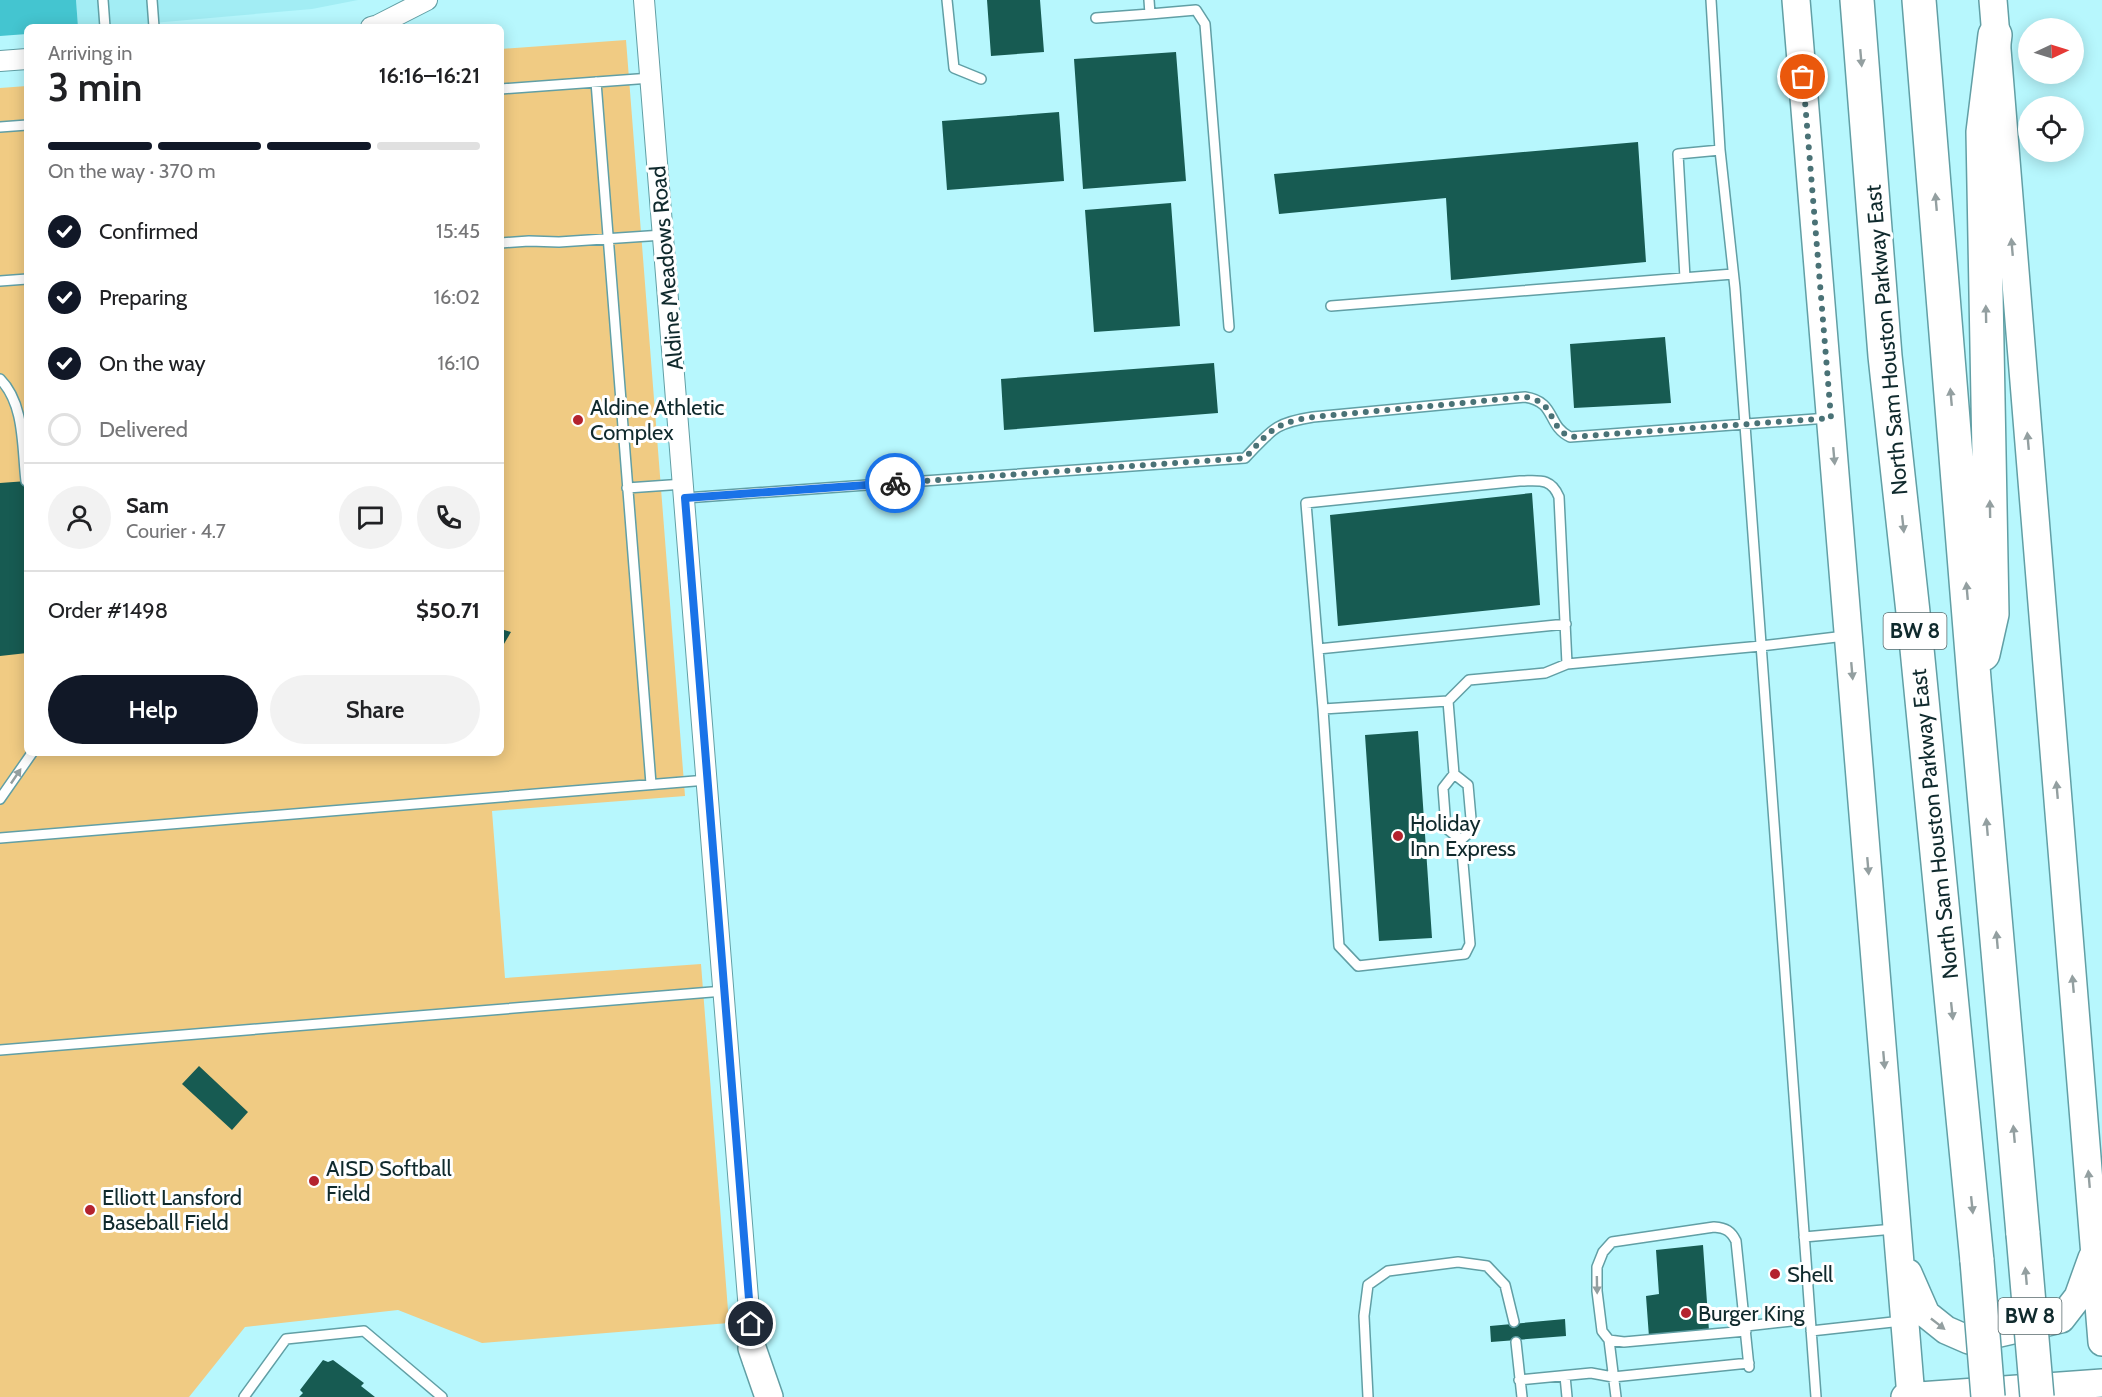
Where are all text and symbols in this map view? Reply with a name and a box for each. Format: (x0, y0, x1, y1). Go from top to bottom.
north arrow (2018, 18, 2084, 84)
map controls (2018, 18, 2084, 162)
text: Arriving in (48, 41, 132, 65)
one-way arrow (1857, 49, 1866, 68)
pin (1777, 51, 1828, 102)
icon: bag (1786, 60, 1819, 93)
text: 16:16–16:21 (379, 62, 480, 89)
text: 3 min (48, 63, 142, 111)
button: locate (2018, 96, 2084, 162)
text: On the way · 370 m (48, 159, 215, 183)
street label: Aldine Meadows Road (644, 165, 689, 371)
street label: North Sam Houston Parkway East (1859, 183, 1914, 496)
one-way arrow (1931, 193, 1941, 212)
icon: check (48, 215, 81, 248)
text: Confirmed (99, 218, 198, 245)
text: 15:45 (436, 219, 480, 243)
one-way arrow (2008, 238, 2017, 257)
icon: check (48, 281, 81, 314)
text: Preparing (99, 284, 187, 311)
text: 16:02 (434, 285, 480, 309)
one-way arrow (1981, 304, 1991, 323)
icon: check (48, 347, 81, 380)
text: On the way (99, 350, 206, 377)
text: 16:10 (437, 351, 480, 375)
one-way arrow (1947, 387, 1956, 406)
place label: Aldine Athletic Complex (590, 394, 725, 446)
marker: Aldine Athletic Complex (571, 413, 585, 427)
text: Delivered (99, 416, 188, 443)
one-way arrow (2024, 432, 2033, 451)
one-way arrow (1829, 446, 1839, 465)
courier (865, 453, 925, 513)
icon: bike (879, 467, 912, 500)
button: person (48, 486, 111, 549)
button: chat (339, 486, 402, 549)
button: phone (417, 486, 480, 549)
text: Sam (126, 492, 169, 519)
one-way arrow (1985, 499, 1995, 518)
one-way arrow (1898, 515, 1908, 534)
text: Courier · 4.7 (126, 519, 226, 543)
one-way arrow (1962, 582, 1972, 601)
text: Order #1498 (48, 597, 168, 624)
text: $50.71 (416, 597, 480, 624)
road number: BW 8 (1884, 613, 1946, 649)
one-way arrow (1847, 662, 1857, 681)
street label: North Sam Houston Parkway East (1905, 667, 1964, 980)
button: Help (48, 675, 258, 744)
button: Share (270, 675, 480, 744)
one-way arrow (10, 769, 22, 785)
one-way arrow (2052, 781, 2062, 800)
place label: Holiday Inn Express (1410, 810, 1516, 862)
one-way arrow (1982, 818, 1992, 837)
marker: Holiday Inn Express (1391, 829, 1405, 843)
one-way arrow (1863, 856, 1873, 875)
one-way arrow (1992, 930, 2002, 949)
one-way arrow (2068, 975, 2078, 994)
one-way arrow (1947, 1001, 1957, 1020)
one-way arrow (1879, 1050, 1889, 1069)
one-way arrow (2009, 1125, 2019, 1144)
place label: AISD Softball Field (326, 1155, 452, 1207)
one-way arrow (2084, 1169, 2094, 1188)
marker: AISD Softball Field (307, 1174, 321, 1188)
place label: Elliott Lansford Baseball Field (102, 1184, 242, 1236)
one-way arrow (1967, 1196, 1977, 1215)
marker: Elliott Lansford Baseball Field (83, 1203, 97, 1217)
place label: Shell (1787, 1261, 1834, 1288)
one-way arrow (2021, 1266, 2031, 1285)
marker: Shell (1768, 1267, 1782, 1281)
one-way arrow (1592, 1275, 1602, 1294)
pin (725, 1298, 776, 1349)
road number: BW 8 (1998, 1298, 2062, 1334)
place label: Burger King (1698, 1300, 1805, 1327)
marker: Burger King (1679, 1306, 1693, 1320)
icon: home (734, 1307, 767, 1340)
one-way arrow (1931, 1317, 1946, 1329)

